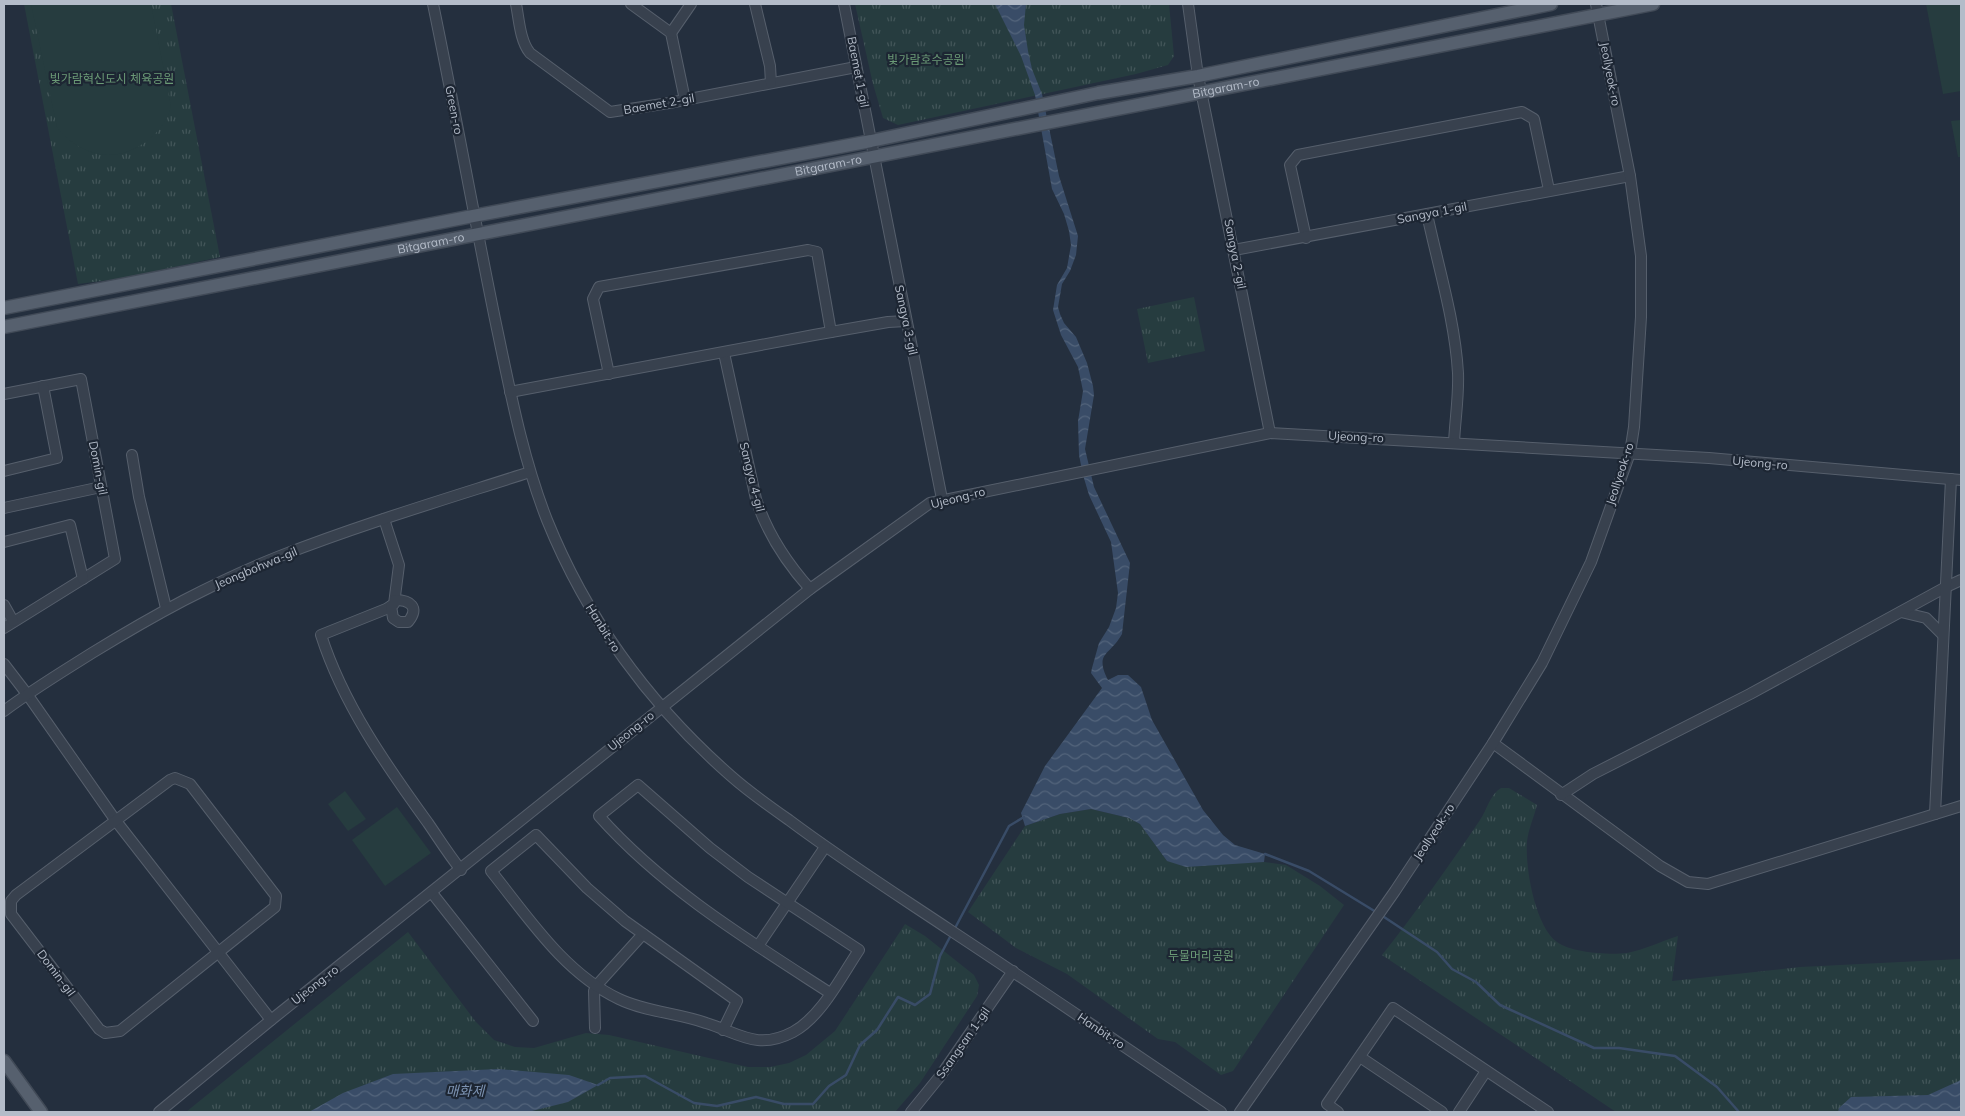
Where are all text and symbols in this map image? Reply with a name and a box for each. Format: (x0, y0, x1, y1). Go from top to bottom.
street label: Baemet 1-gil (844, 35, 873, 109)
street label: Jeollyeok-ro (1597, 41, 1624, 107)
park label: 빛가람호수공원 (887, 52, 965, 67)
park label: 빛가람혁신도시 체육공원 (50, 71, 174, 86)
street label: Bitgaram-ro (1191, 73, 1261, 101)
street label: Green-ro (442, 84, 467, 136)
street label: Baemet 2-gil (622, 90, 696, 117)
street label: Bitgaram-ro (793, 151, 863, 179)
street label: Sangya 1-gil (1396, 198, 1468, 227)
street label: Sangya 2-gil (1221, 218, 1250, 290)
street label: Bitgaram-ro (396, 229, 466, 257)
street label: Sangya 3-gil (892, 284, 921, 356)
street label: Ujeong-ro (1328, 428, 1384, 445)
street label: Domin-gil (86, 440, 111, 496)
street label: Sangya 4-gil (737, 441, 768, 513)
street label: Jeollyeok-ro (1602, 441, 1637, 507)
street label: Ujeong-ro (1732, 453, 1788, 472)
street label: Ujeong-ro (929, 483, 987, 512)
street label: Jeongbohwa-gil (212, 543, 299, 592)
street label: Hanbit-ro (583, 601, 624, 655)
street label: Ujeong-ro (604, 707, 657, 754)
street label: Jeollyeok-ro (1410, 800, 1458, 863)
street label: Domin-gil (34, 946, 79, 999)
park label: 두물머리공원 (1168, 948, 1234, 963)
street label: Ujeong-ro (288, 962, 341, 1008)
street label: Ssangsan 1-gil (932, 1004, 993, 1081)
street label: Hanbit-ro (1075, 1009, 1128, 1052)
water label: 매화제 (446, 1082, 486, 1100)

